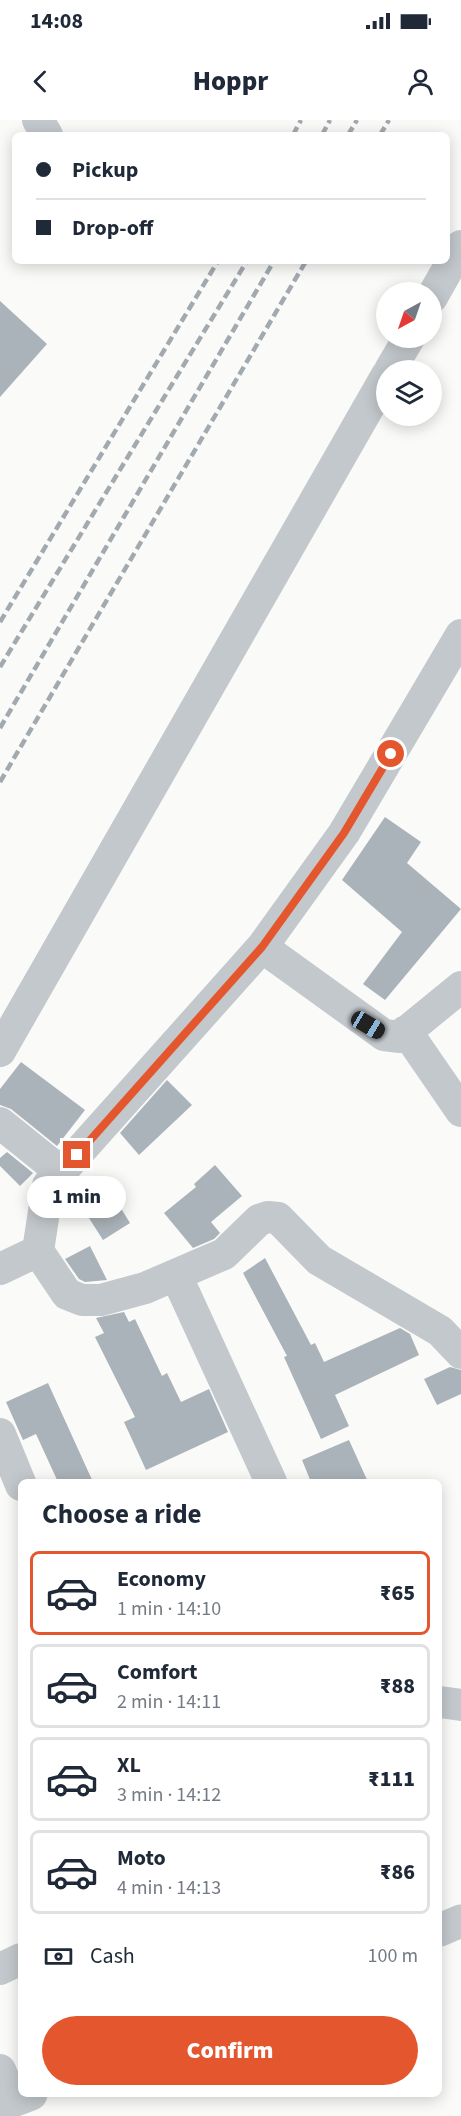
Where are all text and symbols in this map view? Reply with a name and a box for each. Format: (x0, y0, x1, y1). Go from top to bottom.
text: 14:08 (30, 5, 83, 37)
text: Hoppr (193, 62, 268, 101)
icon: back (24, 65, 57, 98)
icon: person (404, 65, 437, 98)
text: Pickup (72, 154, 138, 186)
text: Drop-off (72, 212, 153, 244)
north arrow (376, 282, 442, 348)
map controls (376, 282, 442, 426)
button: layers (376, 360, 442, 426)
route start (377, 740, 404, 767)
car (348, 1008, 388, 1042)
route end (63, 1141, 90, 1168)
callout: 1 min (28, 1176, 127, 1218)
text: 1 min (52, 1183, 101, 1211)
text: Choose a ride (42, 1495, 202, 1534)
text: Economy (117, 1563, 206, 1595)
icon: car (45, 1566, 99, 1620)
text: ₹65 (380, 1577, 415, 1609)
text: 1 min · 14:10 (117, 1595, 221, 1623)
text: Comfort (117, 1656, 198, 1688)
icon: car (45, 1659, 99, 1713)
text: ₹88 (380, 1670, 415, 1702)
text: 2 min · 14:11 (117, 1688, 221, 1716)
text: XL (117, 1749, 141, 1781)
icon: car (45, 1752, 99, 1806)
text: ₹111 (368, 1763, 415, 1795)
text: 3 min · 14:12 (117, 1781, 221, 1809)
text: Moto (117, 1842, 166, 1874)
icon: car (45, 1845, 99, 1899)
text: ₹86 (380, 1856, 415, 1888)
text: 4 min · 14:13 (117, 1874, 221, 1902)
icon: cash (42, 1940, 75, 1973)
text: Cash (90, 1940, 135, 1972)
text: 100 m (368, 1942, 418, 1970)
button: Confirm (42, 2016, 418, 2085)

